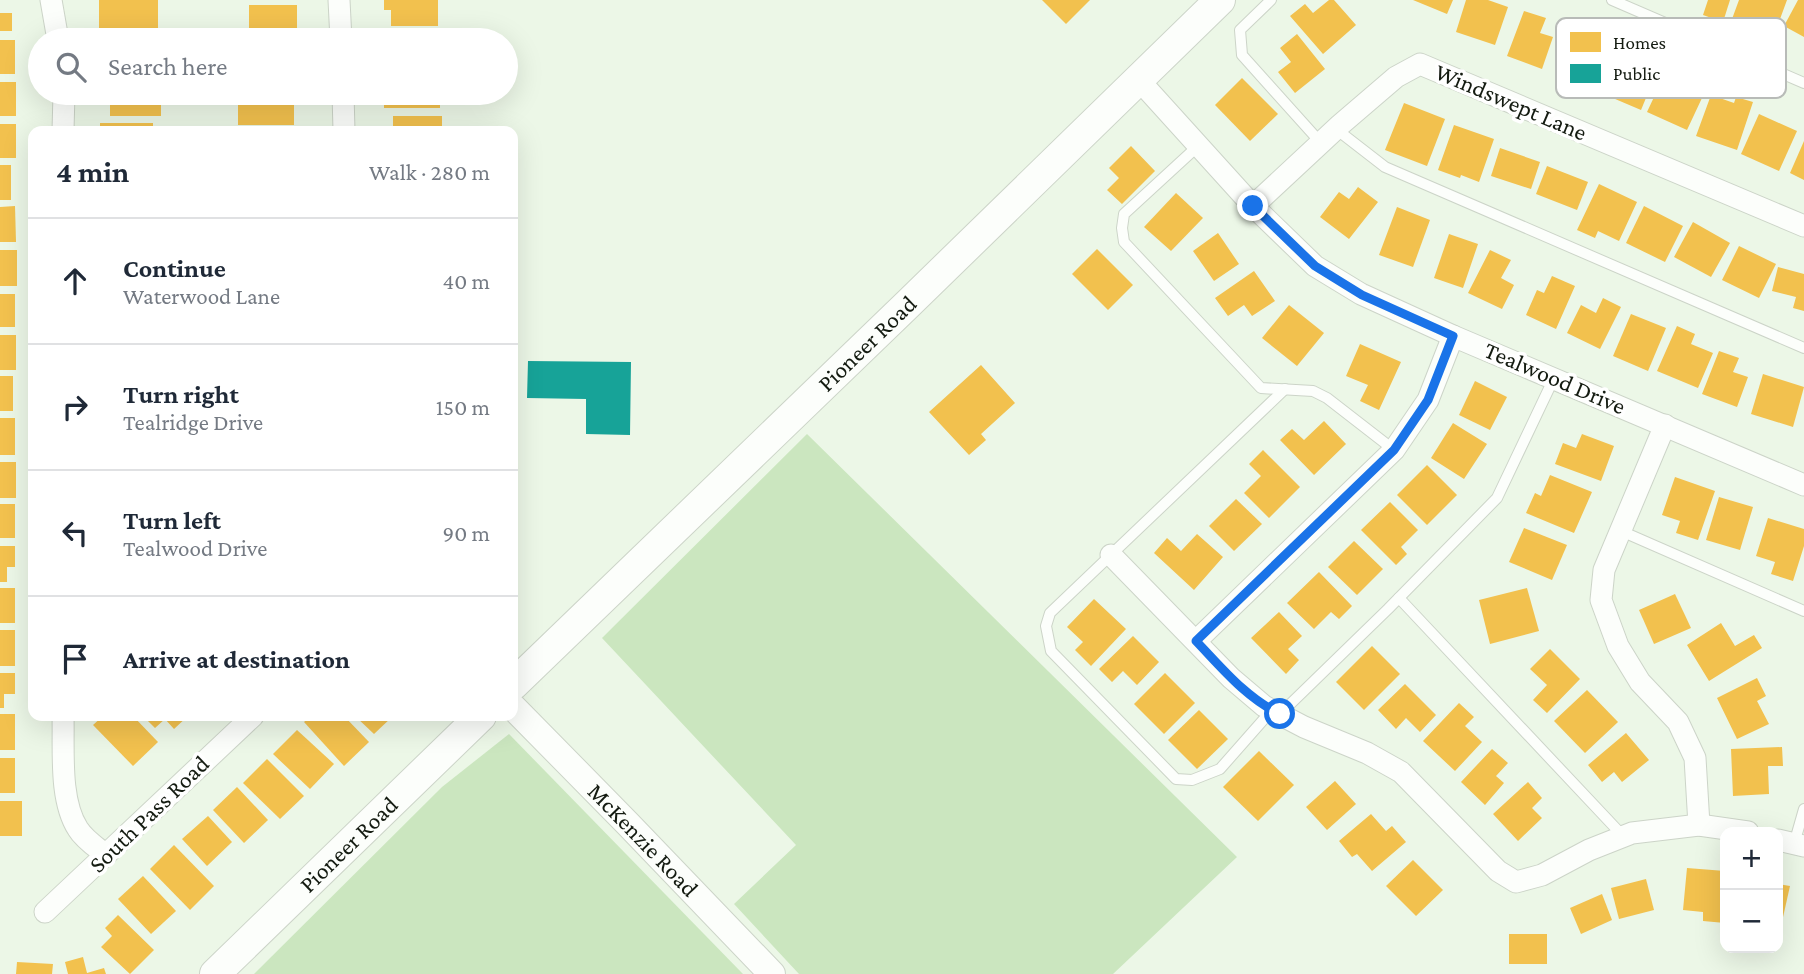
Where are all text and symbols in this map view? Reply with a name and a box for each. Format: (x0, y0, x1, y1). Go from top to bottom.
legend (1556, 18, 1786, 98)
search box (28, 28, 518, 105)
text: Homes (1613, 32, 1666, 53)
icon: search (52, 48, 90, 86)
text: Search here (108, 52, 227, 81)
street label: Windswept Lane (1431, 57, 1591, 146)
text: Public (1613, 63, 1660, 84)
text: 4 min (56, 155, 129, 188)
text: Walk · 280 m (369, 159, 490, 185)
route end (1237, 190, 1268, 221)
text: Continue (123, 254, 226, 283)
icon: ahead (56, 262, 94, 300)
text: 40 m (442, 268, 490, 294)
text: Waterwood Lane (123, 283, 280, 309)
street label: Pioneer Road (812, 289, 922, 397)
street label: Tealwood Drive (1481, 336, 1630, 419)
text: Turn right (123, 380, 239, 409)
icon: right (56, 388, 94, 426)
text: 150 m (436, 394, 490, 420)
text: Tealridge Drive (123, 409, 263, 435)
text: Turn left (123, 506, 221, 535)
icon: left (56, 514, 94, 552)
text: 90 m (443, 520, 490, 546)
text: Tealwood Drive (123, 535, 267, 561)
icon: arrive (56, 640, 94, 678)
text: Arrive at destination (123, 645, 350, 674)
route start (1264, 698, 1295, 729)
street label: South Pass Road (83, 749, 214, 878)
street label: McKenzie Road (583, 777, 704, 902)
street label: Pioneer Road (294, 790, 403, 898)
map controls (1720, 827, 1783, 953)
button: + (1720, 827, 1783, 890)
button: − (1720, 890, 1783, 953)

